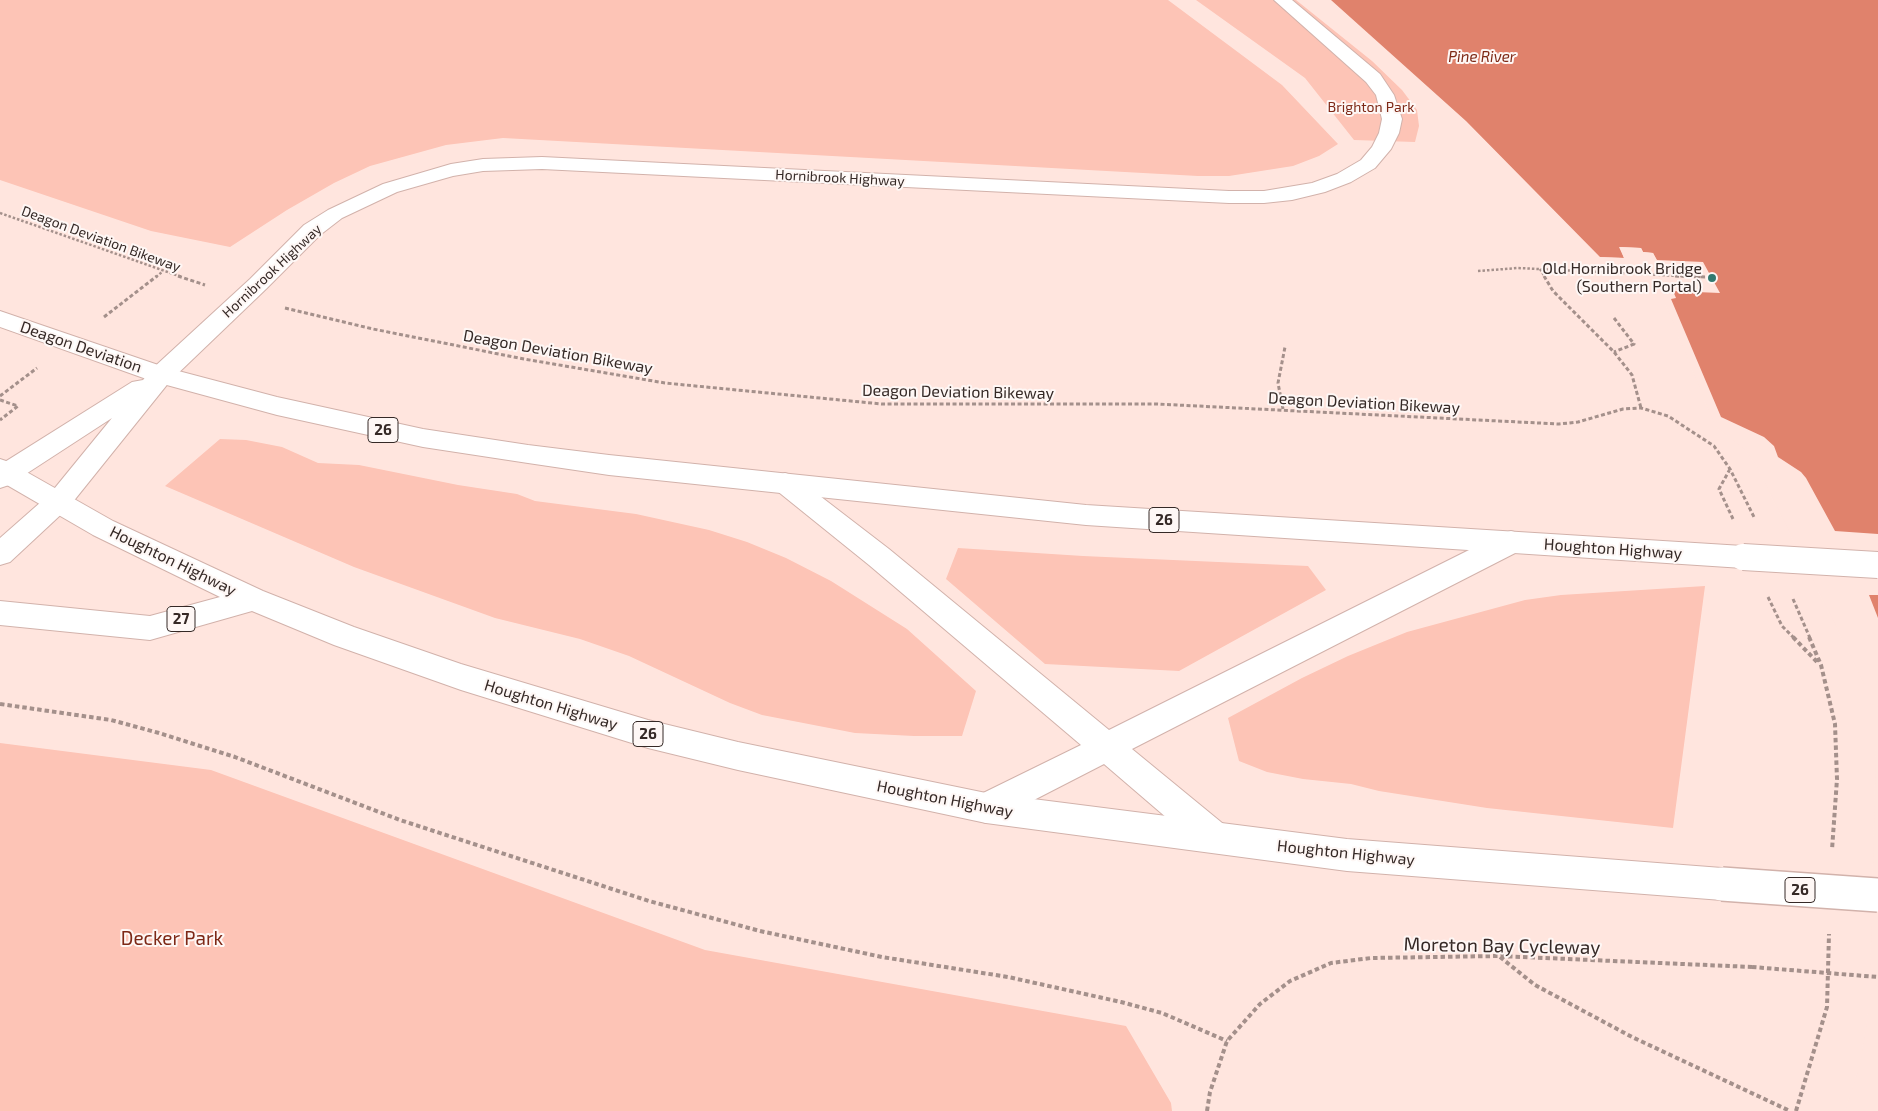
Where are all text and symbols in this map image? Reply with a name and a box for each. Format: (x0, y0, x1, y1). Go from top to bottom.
water label: Pine River (1448, 48, 1516, 66)
park label: Brighton Park (1328, 99, 1414, 115)
street label: Hornibrook Highway (775, 166, 905, 190)
street label: Deagon Deviation Bikeway (19, 202, 183, 276)
street label: Hornibrook Highway (219, 221, 325, 321)
place label: Old Hornibrook Bridge (Southern Portal) (1542, 259, 1702, 297)
marker: Old Hornibrook Bridge (Southern Portal) (1706, 272, 1718, 284)
street label: Deagon Deviation (18, 317, 144, 377)
street label: Deagon Deviation Bikeway (462, 326, 654, 378)
street label: Deagon Deviation Bikeway (862, 381, 1054, 403)
street label: Deagon Deviation Bikeway (1268, 388, 1460, 418)
road number: 26 (368, 418, 398, 442)
road number: 26 (1149, 508, 1179, 532)
street label: Houghton Highway (107, 522, 239, 600)
street label: Houghton Highway (1543, 535, 1683, 563)
road number: 27 (167, 606, 195, 632)
street label: Houghton Highway (482, 676, 620, 734)
road number: 26 (633, 722, 663, 746)
street label: Houghton Highway (875, 776, 1015, 822)
street label: Houghton Highway (1276, 836, 1416, 870)
road number: 26 (1785, 878, 1815, 902)
park label: Decker Park (121, 928, 223, 950)
street label: Moreton Bay Cycleway (1403, 933, 1601, 959)

